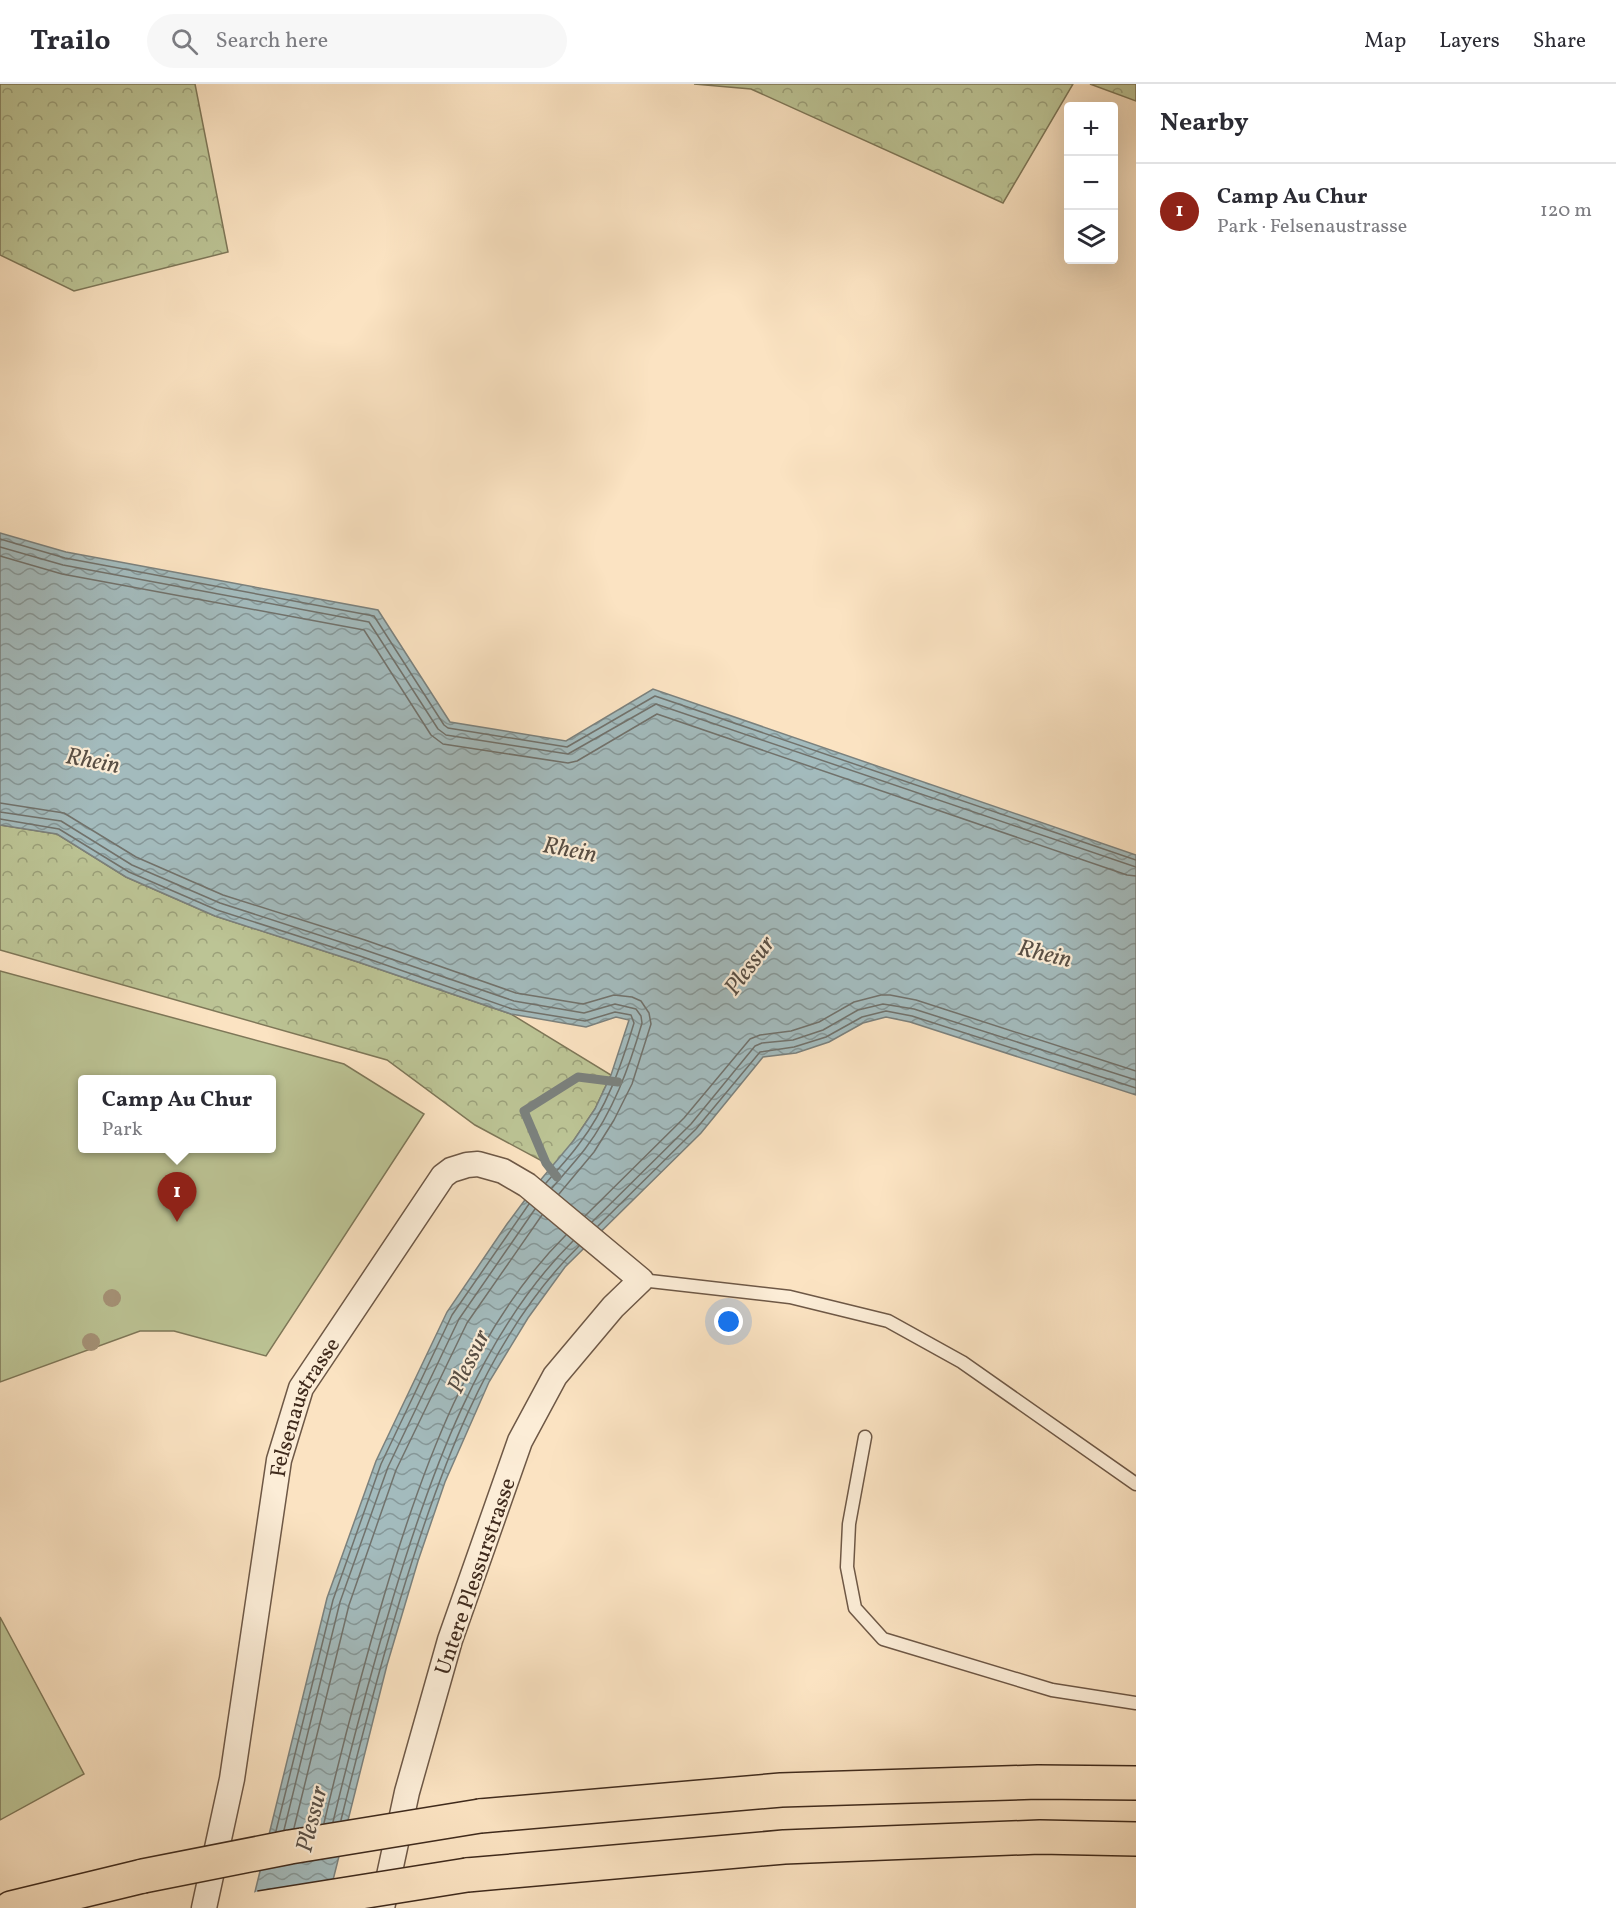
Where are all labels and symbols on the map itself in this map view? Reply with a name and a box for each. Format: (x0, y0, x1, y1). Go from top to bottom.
water label: Rhein (63, 740, 123, 784)
water label: Rhein (540, 829, 600, 873)
water label: Plessur (717, 928, 785, 1003)
water label: Rhein (1014, 932, 1075, 978)
pin: 1 (158, 1172, 196, 1222)
your location (714, 1307, 743, 1336)
water label: Plessur (440, 1323, 500, 1400)
street label: Felsenaustrasse (264, 1332, 349, 1480)
street label: Untere Plessurstrasse (428, 1474, 525, 1680)
water label: Plessur (288, 1782, 338, 1856)

